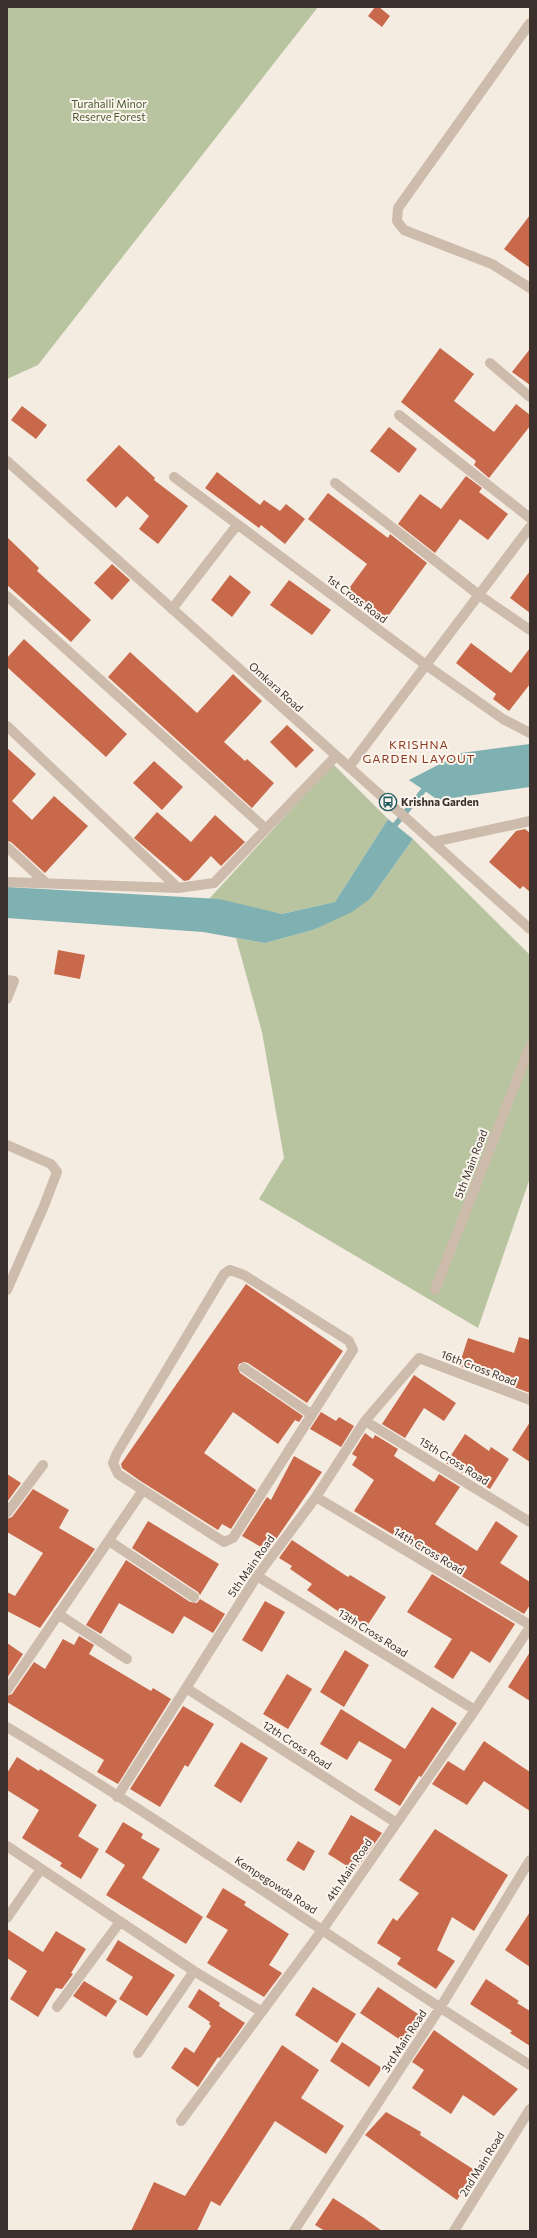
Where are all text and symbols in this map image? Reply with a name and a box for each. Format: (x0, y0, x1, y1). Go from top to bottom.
park label: Turahalli Minor Reserve Forest (71, 97, 147, 123)
street label: 1st Cross Road (325, 572, 390, 626)
street label: Omkara Road (247, 659, 306, 714)
district label: KRISHNA GARDEN LAYOUT (362, 737, 476, 765)
bus stop icon: Krishna Garden (378, 792, 398, 812)
place label: Krishna Garden (401, 795, 479, 808)
street label: 5th Main Road (452, 1128, 490, 1200)
street label: 16th Cross Road (439, 1347, 519, 1388)
street label: 15th Cross Road (417, 1434, 492, 1487)
street label: 14th Cross Road (392, 1524, 467, 1577)
street label: 5th Main Road (225, 1532, 277, 1599)
street label: 13th Cross Road (336, 1606, 411, 1659)
street label: 12th Cross Road (260, 1717, 334, 1772)
street label: 4th Main Road (323, 1836, 374, 1903)
street label: Kempegowda Road (233, 1853, 320, 1916)
street label: 3rd Main Road (379, 2007, 429, 2074)
street label: 2nd Main Road (456, 2129, 507, 2199)

